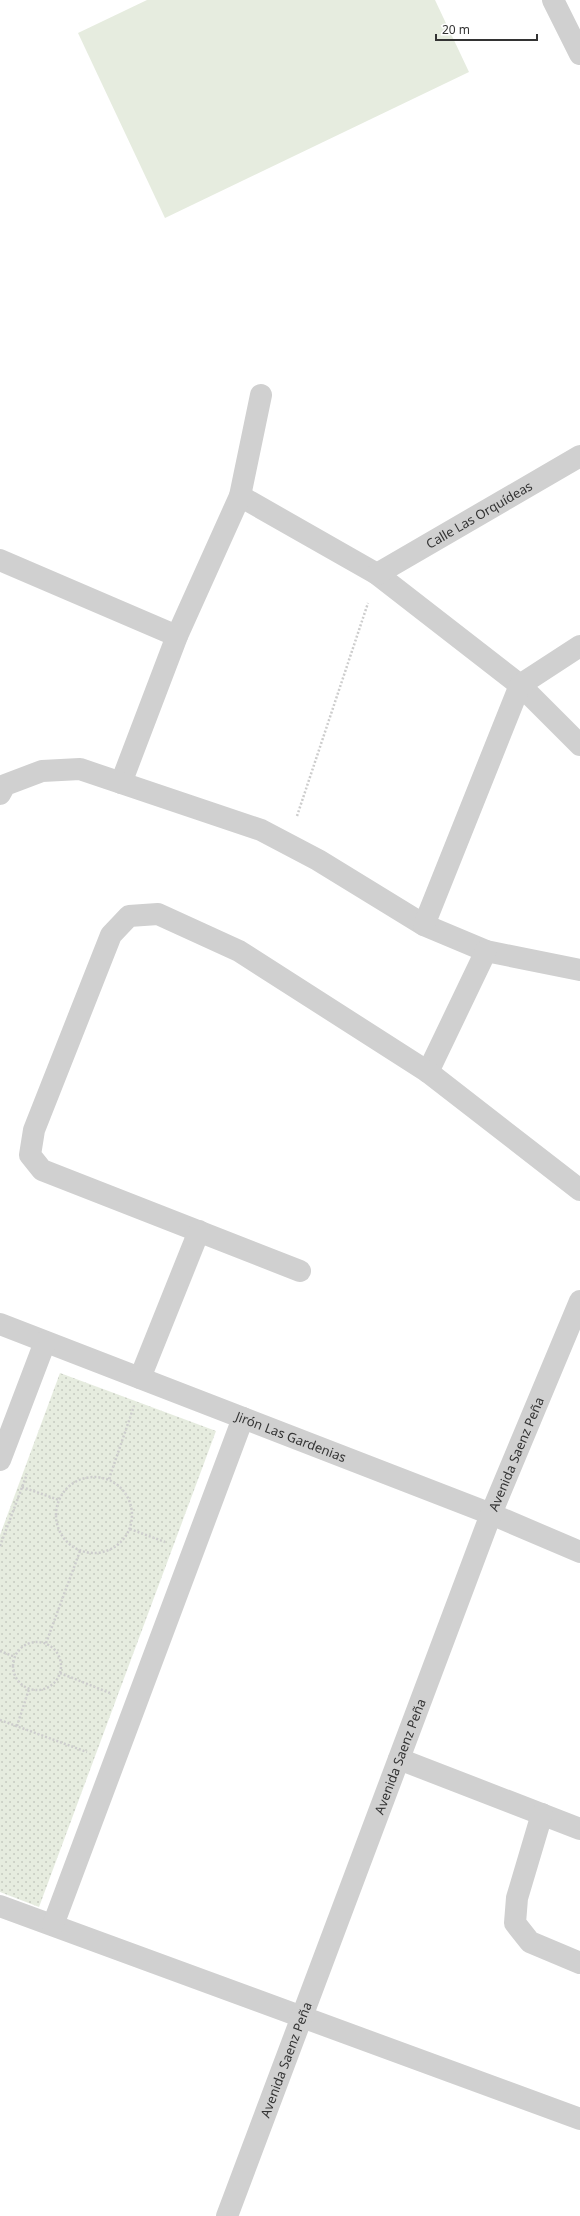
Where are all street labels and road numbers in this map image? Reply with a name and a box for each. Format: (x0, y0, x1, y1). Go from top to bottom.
street label: Calle Las Orquídeas (423, 477, 536, 553)
street label: Avenida Saenz Peña (484, 1394, 548, 1514)
street label: Jirón Las Gardenias (231, 1406, 349, 1466)
street label: Avenida Saenz Peña (370, 1696, 430, 1817)
street label: Avenida Saenz Peña (256, 1999, 316, 2120)

